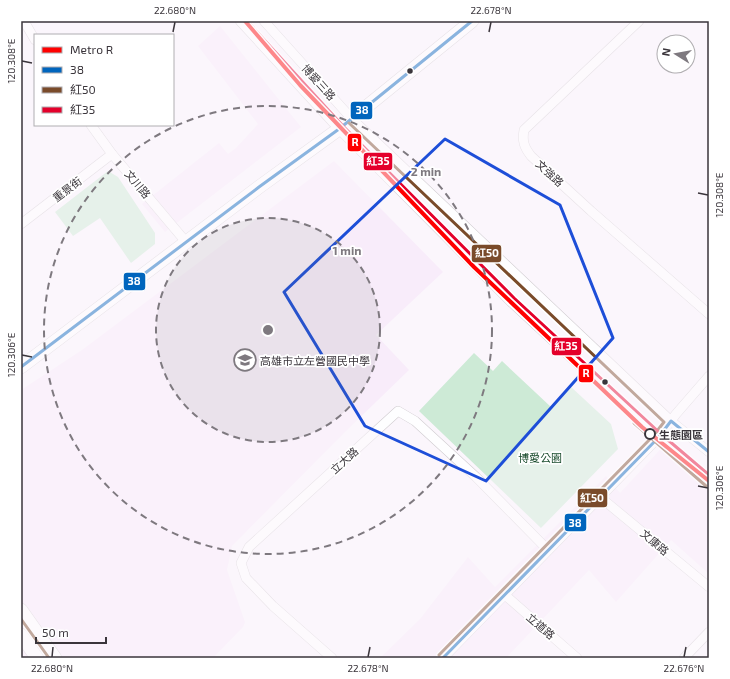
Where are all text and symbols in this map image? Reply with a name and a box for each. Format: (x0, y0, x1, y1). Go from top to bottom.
text: 22.680°N (154, 4, 196, 16)
text: 22.678°N (470, 4, 512, 16)
legend (34, 34, 174, 126)
north arrow (656, 34, 696, 74)
text: 120.308°E (5, 38, 17, 83)
text: Metro R (70, 42, 113, 56)
text: N (659, 47, 673, 57)
street label: 博愛三路 (299, 61, 339, 103)
text: 38 (70, 62, 84, 76)
unlabelled marker (405, 66, 415, 76)
text: 紅50 (70, 82, 96, 96)
line badge: 38 (350, 101, 373, 120)
text: 紅35 (70, 102, 95, 116)
text: 38 (355, 103, 369, 116)
line badge: R (347, 133, 362, 152)
text: R (351, 135, 359, 148)
line badge: 紅35 (363, 152, 393, 171)
text: 紅35 (366, 154, 390, 167)
street label: 文強路 (533, 157, 567, 189)
text: 2 min (411, 164, 441, 178)
street label: 文川路 (122, 167, 154, 201)
text: 120.308°E (713, 172, 725, 217)
street label: 重景街 (50, 174, 84, 204)
text: 1 min (333, 243, 361, 257)
line badge: 紅50 (471, 244, 502, 263)
text: 紅50 (475, 246, 499, 259)
line badge: 38 (123, 272, 146, 291)
text: 38 (127, 274, 141, 287)
centre of rings (261, 323, 275, 337)
text: 120.306°E (5, 332, 17, 377)
line badge: 紅35 (551, 337, 582, 356)
text: 紅35 (554, 339, 578, 352)
school or university icon: 高雄市立左營國民中學 (232, 347, 258, 373)
place label: 高雄市立左營國民中學 (260, 354, 370, 367)
line badge: R (578, 364, 594, 383)
text: R (582, 366, 590, 379)
unlabelled marker (600, 377, 610, 387)
marker: 生態園區 (644, 428, 656, 440)
place label: 生態園區 (659, 428, 703, 441)
street label: 立大路 (327, 444, 361, 476)
park label: 博愛公園 (518, 451, 562, 464)
text: 120.306°E (713, 465, 725, 510)
line badge: 紅50 (577, 488, 608, 508)
text: 紅50 (580, 491, 604, 504)
line badge: 38 (564, 513, 587, 532)
text: 38 (568, 516, 582, 529)
street label: 文康路 (638, 526, 672, 558)
street label: 立道路 (524, 610, 558, 642)
scale bar (36, 619, 106, 645)
text: 50 m (42, 625, 69, 639)
text: 22.680°N (31, 662, 73, 674)
text: 22.678°N (347, 662, 389, 674)
text: 22.676°N (664, 662, 704, 674)

